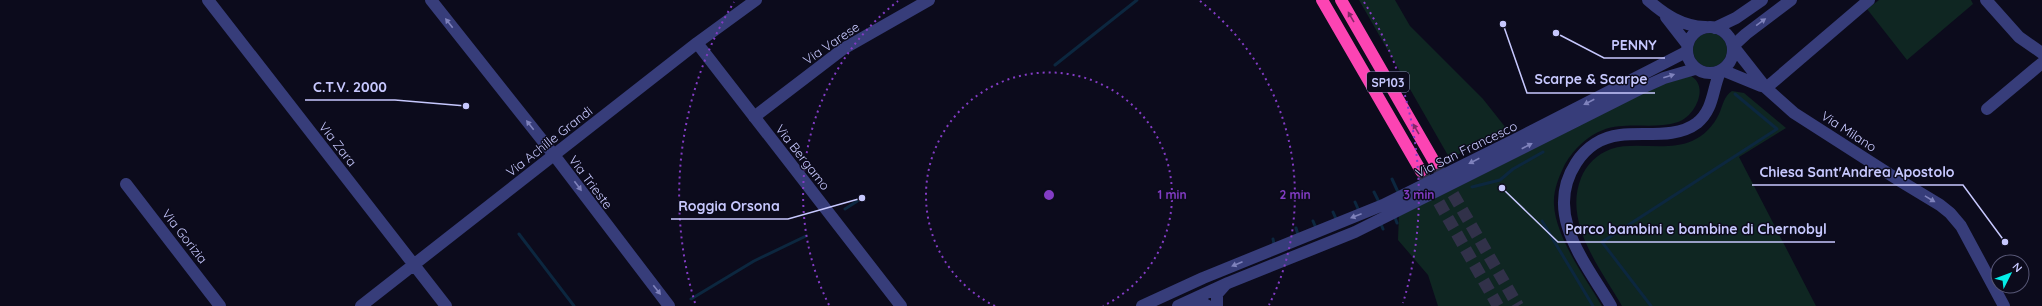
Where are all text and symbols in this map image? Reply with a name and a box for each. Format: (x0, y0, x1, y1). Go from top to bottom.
one-way arrow (1347, 11, 1354, 23)
one-way arrow (445, 17, 453, 28)
street label: Via Varese (800, 18, 862, 68)
one-way arrow (1756, 18, 1766, 26)
callout: PENNY (1604, 32, 1665, 58)
text: PENNY (1611, 36, 1657, 54)
callout: Scarpe & Scarpe (1527, 67, 1655, 93)
text: Scarpe & Scarpe (1535, 70, 1647, 88)
road number: SP103 (1367, 72, 1409, 92)
one-way arrow (1664, 73, 1676, 79)
callout: C.T.V. 2000 (305, 74, 395, 100)
text: C.T.V. 2000 (313, 78, 387, 96)
one-way arrow (1584, 99, 1595, 105)
street label: Via Achille Grandi (503, 102, 595, 180)
street label: Via Milano (1818, 107, 1880, 155)
street label: Via San Francesco (1412, 117, 1520, 181)
street label: Via Zara (316, 119, 360, 169)
one-way arrow (525, 119, 534, 130)
street label: Via Bergamo (772, 121, 834, 193)
one-way arrow (1412, 123, 1419, 135)
one-way arrow (1522, 143, 1533, 149)
street label: Via Trieste (566, 152, 616, 212)
one-way arrow (1468, 158, 1479, 164)
callout: Chiesa Sant'Andrea Apostolo (1752, 159, 1963, 185)
text: Chiesa Sant'Andrea Apostolo (1759, 163, 1955, 181)
one-way arrow (573, 181, 582, 192)
text: 1 min (1157, 187, 1187, 202)
text: 2 min (1279, 187, 1311, 202)
text: 3 min (1404, 187, 1434, 202)
centre of rings (1042, 188, 1056, 202)
callout: Roggia Orsona (671, 193, 788, 219)
one-way arrow (1924, 195, 1936, 202)
text: Roggia Orsona (678, 197, 780, 215)
street label: Via Gorizia (159, 206, 211, 266)
one-way arrow (1350, 214, 1362, 220)
callout: Parco bambini e bambine di Chernobyl (1558, 216, 1835, 242)
text: Parco bambini e bambine di Chernobyl (1565, 220, 1827, 238)
north arrow (1990, 254, 2030, 294)
text: N (2010, 260, 2025, 275)
one-way arrow (1231, 261, 1243, 267)
one-way arrow (652, 284, 661, 295)

